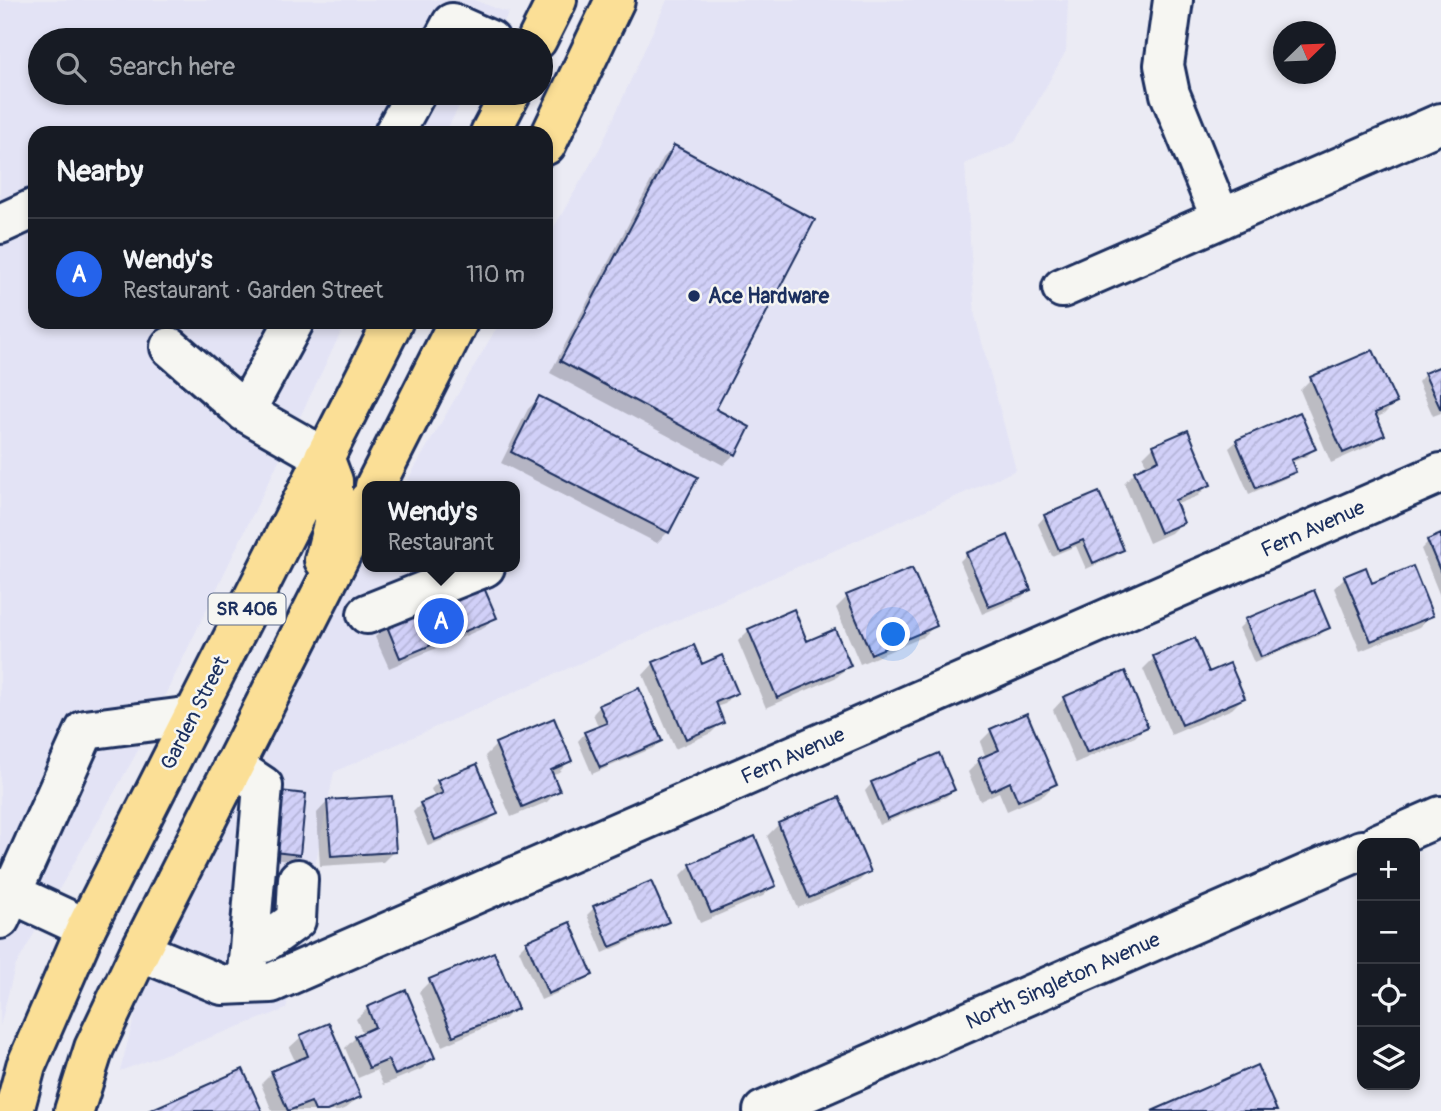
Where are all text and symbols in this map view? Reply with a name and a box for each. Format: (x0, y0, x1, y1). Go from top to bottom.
north arrow (1273, 21, 1336, 84)
search box (28, 28, 553, 105)
icon: search (52, 48, 90, 86)
text: Search here (108, 51, 235, 83)
text: Nearby (56, 153, 143, 190)
text: Wendy's (123, 244, 212, 276)
text: A (72, 260, 86, 289)
text: 110 m (466, 260, 525, 289)
text: Restaurant · Garden Street (123, 276, 383, 305)
place label: Ace Hardware (708, 283, 830, 310)
marker: Ace Hardware (686, 288, 702, 304)
popup (362, 481, 520, 572)
street label: Fern Avenue (1257, 494, 1370, 564)
text: Wendy's (388, 496, 477, 528)
text: Restaurant (388, 528, 494, 557)
road number: SR 406 (208, 594, 286, 624)
pin: A (418, 595, 464, 647)
your location (876, 617, 910, 651)
street label: Garden Street (155, 651, 236, 775)
street label: Fern Avenue (737, 721, 850, 791)
map controls (1357, 838, 1420, 1090)
button: + (1357, 838, 1420, 901)
button: − (1357, 901, 1420, 964)
street label: North Singleton Avenue (962, 926, 1165, 1036)
button: locate (1357, 964, 1420, 1027)
button: layers (1357, 1027, 1420, 1090)

